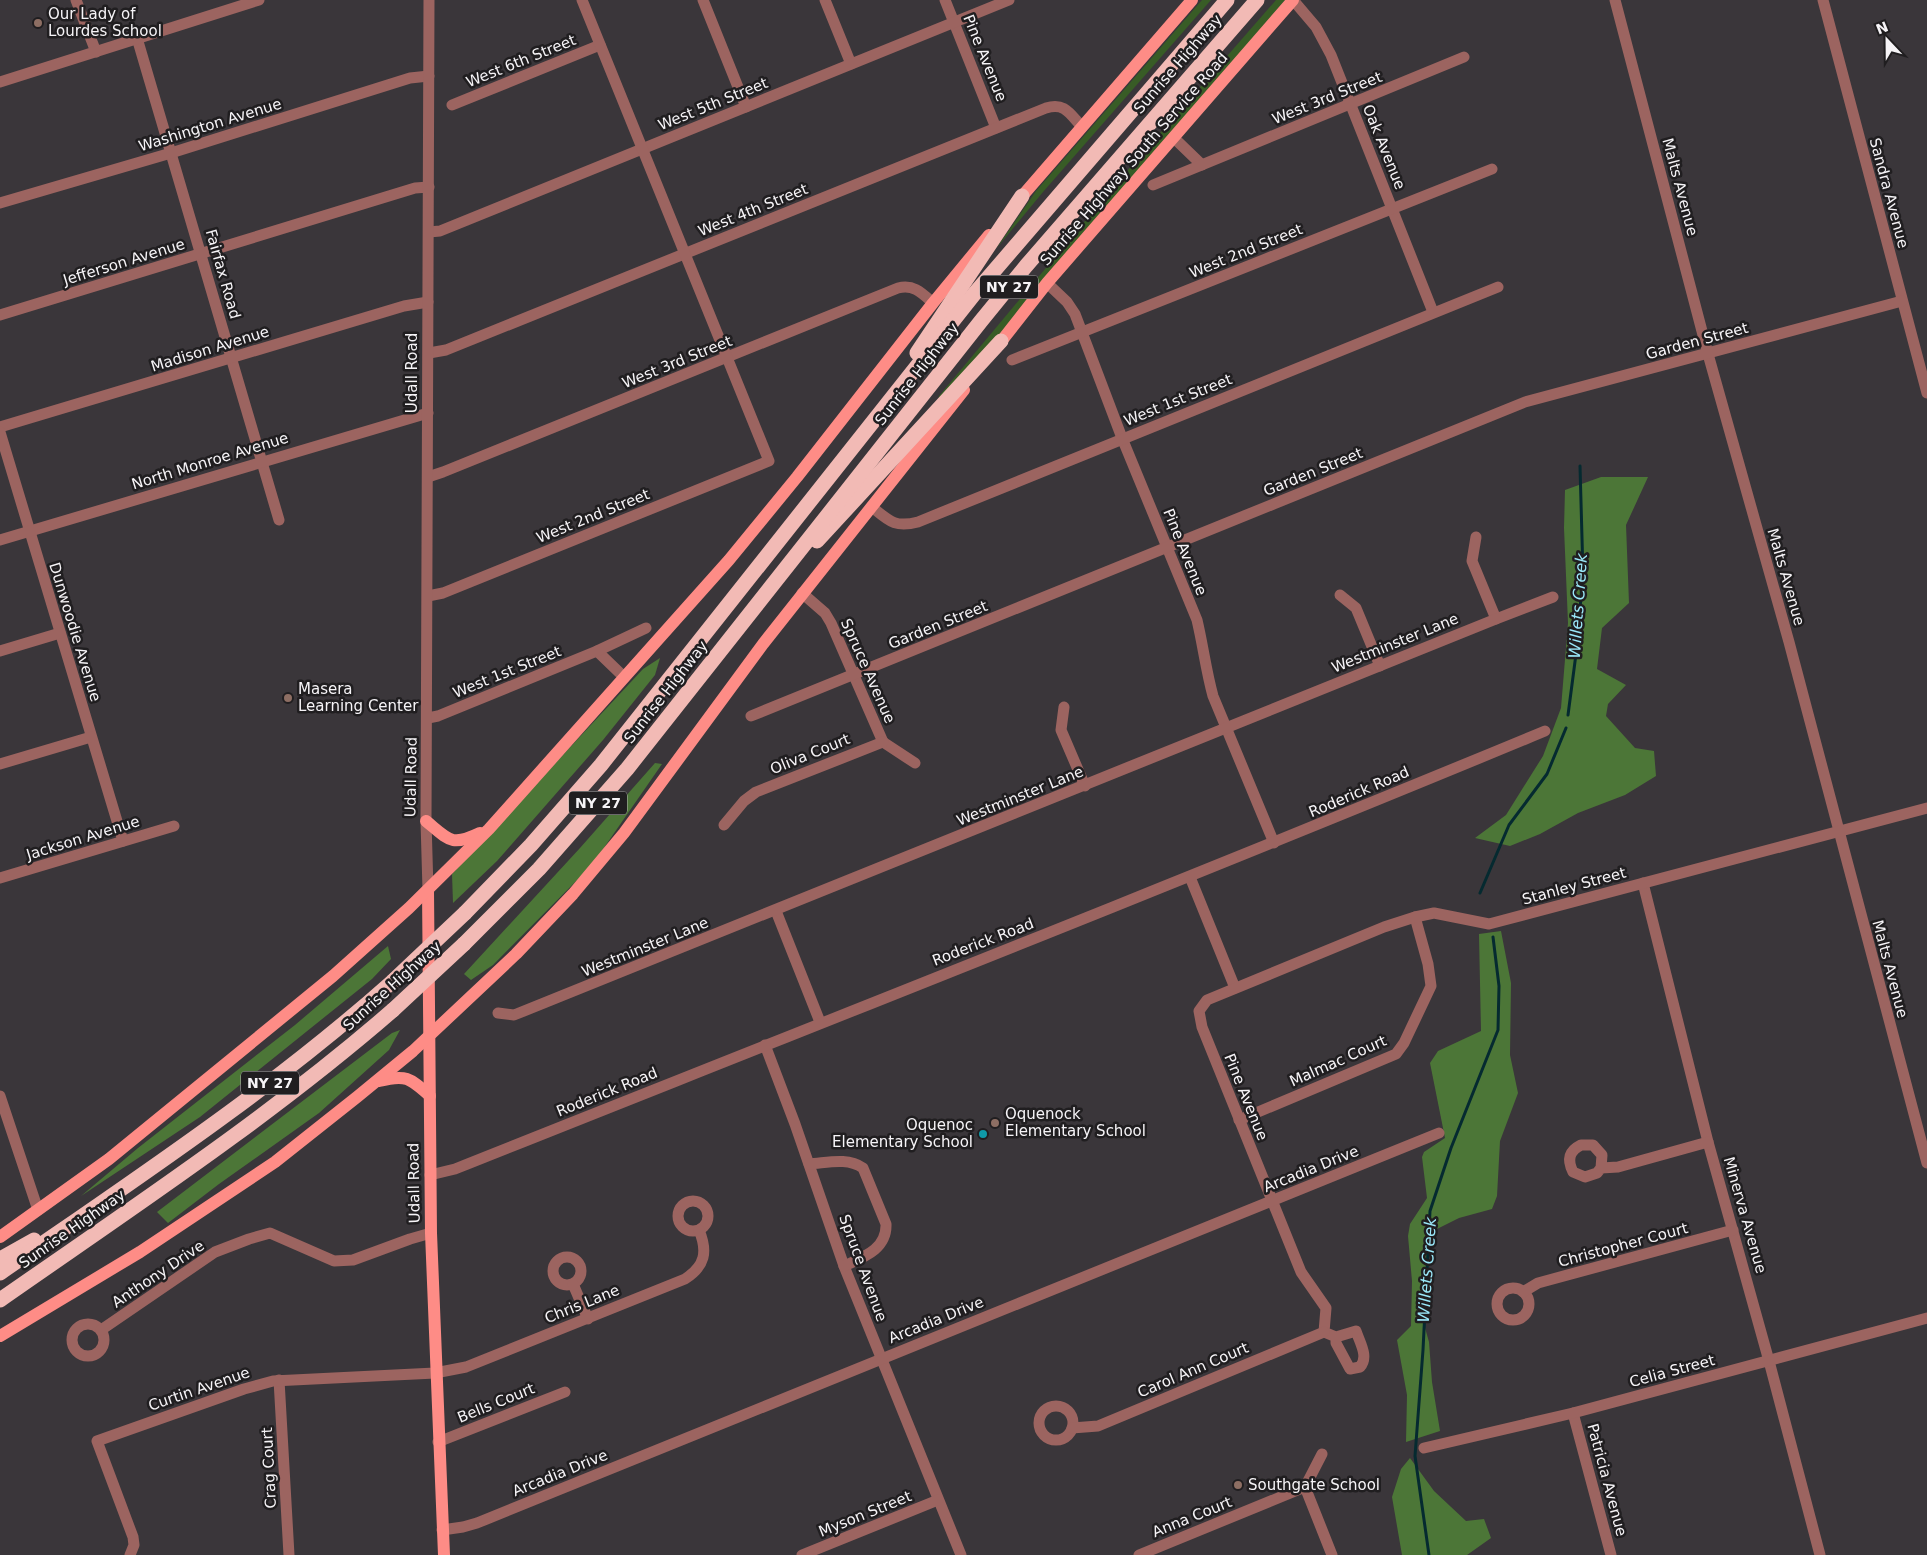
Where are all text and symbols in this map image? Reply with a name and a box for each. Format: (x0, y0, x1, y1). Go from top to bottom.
place label: Our Lady of Lourdes School (48, 5, 162, 40)
street label: Sunrise Highway (1130, 11, 1226, 117)
street label: Pine Avenue (959, 12, 1011, 104)
north arrow (1862, 15, 1912, 65)
marker: Our Lady of Lourdes School (32, 17, 44, 29)
text: N (1874, 18, 1891, 38)
street label: West 6th Street (463, 31, 579, 91)
street label: Sunrise Highway South Service Road (1037, 49, 1231, 269)
street label: West 3rd Street (1269, 68, 1385, 128)
street label: West 5th Street (655, 74, 771, 134)
street label: Washington Avenue (136, 95, 284, 155)
street label: Oak Avenue (1359, 102, 1409, 192)
street label: Malts Avenue (1658, 136, 1702, 238)
street label: Sandra Avenue (1866, 136, 1912, 250)
street label: West 4th Street (695, 180, 811, 240)
street label: West 2nd Street (1187, 220, 1305, 282)
street label: Fairfax Road (202, 227, 244, 321)
street label: Jefferson Avenue (60, 235, 187, 289)
road number: NY 27 (980, 276, 1038, 298)
street label: Sunrise Highway (871, 319, 963, 429)
street label: Garden Street (1644, 319, 1750, 363)
street label: Madison Avenue (149, 322, 271, 376)
street label: West 3rd Street (619, 332, 735, 392)
street label: Udall Road (403, 333, 421, 413)
street label: West 1st Street (1121, 370, 1235, 430)
street label: North Monroe Avenue (129, 429, 291, 493)
street label: Garden Street (1261, 444, 1365, 500)
street label: West 2nd Street (534, 485, 652, 547)
street label: Pine Avenue (1159, 506, 1211, 598)
street label: Malts Avenue (1763, 526, 1809, 628)
water label: Willets Creek (1565, 552, 1591, 659)
street label: Dunwoodie Avenue (45, 560, 105, 704)
street label: Garden Street (886, 597, 990, 653)
street label: Westminster Lane (1329, 609, 1461, 677)
street label: Spruce Avenue (837, 616, 899, 726)
street label: Sunrise Highway (620, 637, 712, 747)
street label: West 1st Street (450, 642, 564, 702)
place label: Masera Learning Center (298, 680, 419, 715)
marker: Masera Learning Center (282, 692, 294, 704)
street label: Oliva Court (768, 730, 853, 778)
street label: Udall Road (401, 737, 421, 817)
street label: Westminster Lane (954, 762, 1086, 830)
street label: Roderick Road (1306, 763, 1412, 821)
road number: NY 27 (569, 791, 627, 814)
street label: Jackson Avenue (23, 812, 142, 864)
street label: Stanley Street (1520, 863, 1628, 909)
street label: Westminster Lane (579, 913, 711, 981)
street label: Roderick Road (930, 914, 1036, 970)
street label: Malts Avenue (1868, 918, 1912, 1020)
street label: Sunrise Highway (339, 937, 445, 1035)
street label: Malmac Court (1287, 1032, 1389, 1090)
street label: Pine Avenue (1220, 1051, 1272, 1143)
street label: Roderick Road (554, 1064, 660, 1120)
road number: NY 27 (241, 1072, 299, 1094)
place label: Oquenock Elementary School (1005, 1105, 1146, 1140)
place label: Oquenoc Elementary School (832, 1116, 973, 1151)
marker: Oquenock Elementary School (989, 1117, 1001, 1129)
marker: Oquenoc Elementary School (977, 1128, 989, 1140)
street label: Arcadia Drive (1261, 1142, 1361, 1196)
street label: Udall Road (404, 1143, 424, 1223)
street label: Minerva Avenue (1720, 1155, 1770, 1275)
street label: Sunrise Highway (15, 1186, 129, 1272)
street label: Spruce Avenue (835, 1212, 891, 1324)
water label: Willets Creek (1414, 1216, 1440, 1323)
street label: Christopher Court (1556, 1219, 1690, 1271)
street label: Anthony Drive (108, 1236, 208, 1312)
street label: Chris Lane (542, 1281, 622, 1327)
street label: Arcadia Drive (886, 1293, 986, 1347)
street label: Carol Ann Court (1135, 1338, 1251, 1402)
street label: Celia Street (1627, 1351, 1717, 1391)
street label: Curtin Avenue (146, 1363, 252, 1415)
street label: Bells Court (455, 1379, 537, 1427)
street label: Patricia Avenue (1583, 1422, 1631, 1538)
street label: Crag Court (258, 1427, 280, 1509)
street label: Arcadia Drive (510, 1446, 610, 1500)
place label: Southgate School (1248, 1476, 1380, 1494)
marker: Southgate School (1232, 1479, 1244, 1491)
street label: Myson Street (816, 1487, 914, 1541)
street label: Anna Court (1149, 1493, 1235, 1541)

